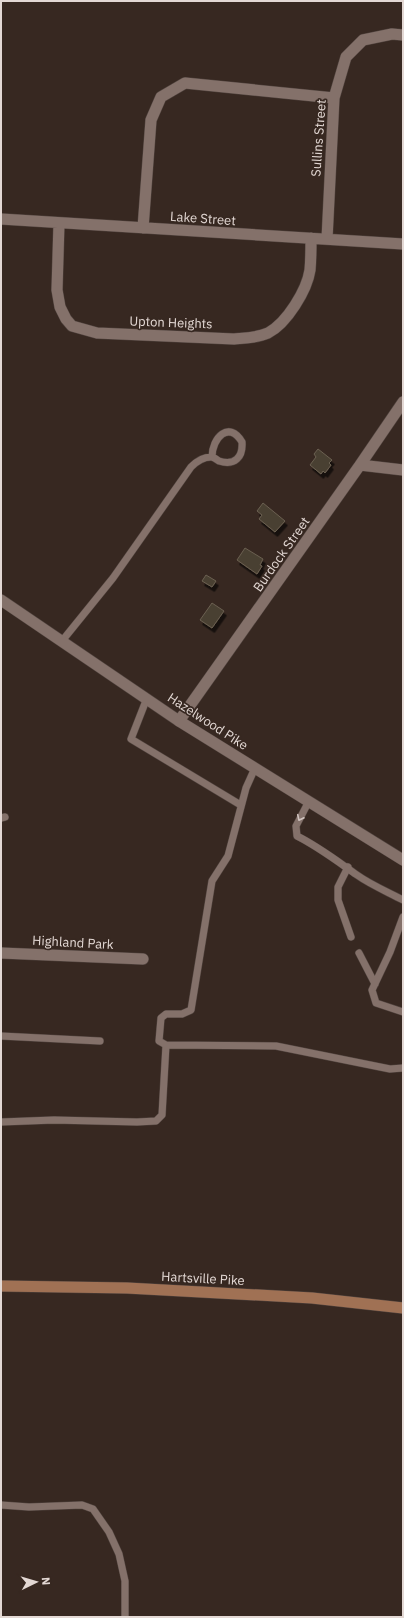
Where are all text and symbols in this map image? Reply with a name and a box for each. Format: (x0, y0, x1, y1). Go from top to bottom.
street label: Sullins Street (307, 99, 330, 177)
street label: Lake Street (169, 208, 236, 229)
street label: Upton Heights (129, 313, 213, 332)
street label: Burdock Street (249, 514, 313, 595)
street label: Hazelwood Pike (164, 689, 251, 754)
one-way arrow (297, 814, 305, 821)
street label: Highland Park (32, 932, 114, 953)
street label: Hartsville Pike (161, 1268, 245, 1289)
north arrow (16, 1562, 56, 1602)
text: N (39, 1577, 53, 1586)

